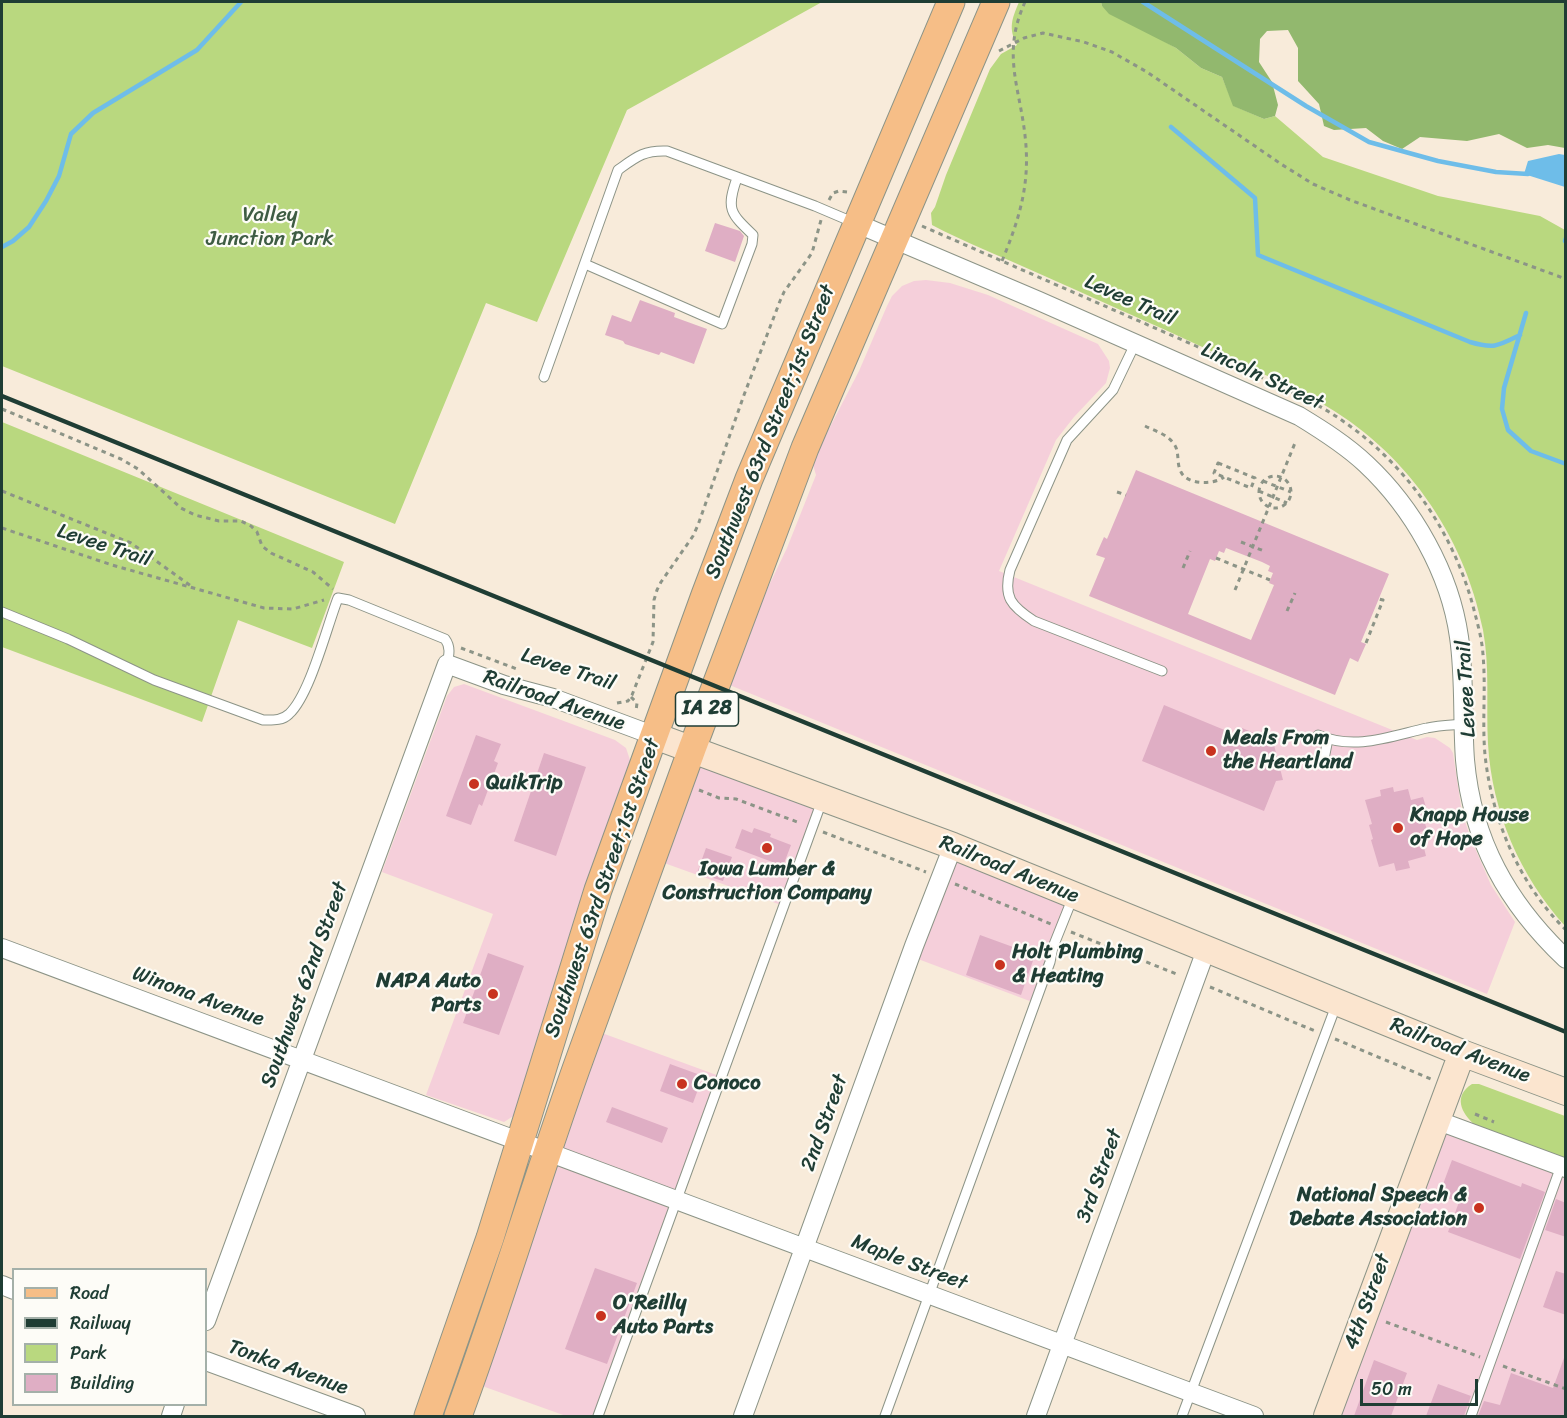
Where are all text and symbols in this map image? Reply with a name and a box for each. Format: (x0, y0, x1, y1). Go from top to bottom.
park label: Valley Junction Park (206, 203, 334, 253)
street label: Levee Trail (1080, 270, 1180, 332)
street label: Southwest 63rd Street;1st Street (700, 281, 842, 583)
street label: Lincoln Street (1197, 338, 1327, 416)
street label: Levee Trail (54, 519, 154, 573)
street label: Levee Trail (1452, 640, 1482, 738)
street label: Levee Trail (518, 643, 618, 697)
street label: Railroad Avenue (480, 665, 628, 737)
road number: IA 28 (676, 692, 738, 726)
place label: Meals From the Heartland (1223, 726, 1352, 776)
street label: Southwest 63rd Street;1st Street (540, 735, 666, 1041)
marker: Meals From the Heartland (1204, 744, 1218, 758)
place label: QuikTrip (486, 771, 563, 797)
marker: QuikTrip (467, 777, 481, 791)
place label: Knapp House of Hope (1410, 803, 1529, 853)
marker: Knapp House of Hope (1391, 821, 1405, 835)
street label: Railroad Avenue (936, 831, 1082, 909)
marker: Iowa Lumber & Construction Company (760, 841, 774, 855)
place label: Iowa Lumber & Construction Company (662, 857, 872, 907)
street label: Southwest 62nd Street (256, 879, 354, 1091)
place label: Holt Plumbing & Heating (1012, 940, 1143, 990)
marker: Holt Plumbing & Heating (993, 958, 1007, 972)
street label: Winona Avenue (129, 962, 267, 1032)
place label: NAPA Auto Parts (376, 969, 481, 1019)
marker: NAPA Auto Parts (486, 987, 500, 1001)
street label: Railroad Avenue (1386, 1013, 1534, 1089)
place label: Conoco (694, 1071, 761, 1097)
street label: 2nd Street (796, 1071, 854, 1175)
marker: Conoco (675, 1077, 689, 1091)
street label: 3rd Street (1071, 1126, 1129, 1226)
place label: National Speech & Debate Association (1289, 1183, 1467, 1233)
marker: National Speech & Debate Association (1472, 1201, 1486, 1215)
street label: Maple Street (848, 1229, 970, 1297)
street label: 4th Street (1339, 1251, 1397, 1353)
legend (12, 1268, 207, 1406)
text: Road (70, 1277, 109, 1309)
place label: O'Reilly Auto Parts (613, 1291, 713, 1341)
text: Railway (70, 1307, 131, 1339)
marker: O'Reilly Auto Parts (594, 1309, 608, 1323)
street label: Tonka Avenue (225, 1335, 351, 1401)
text: Park (70, 1337, 107, 1369)
text: Building (70, 1367, 134, 1399)
scale bar (1363, 1367, 1482, 1405)
text: 50 m (1371, 1373, 1412, 1405)

